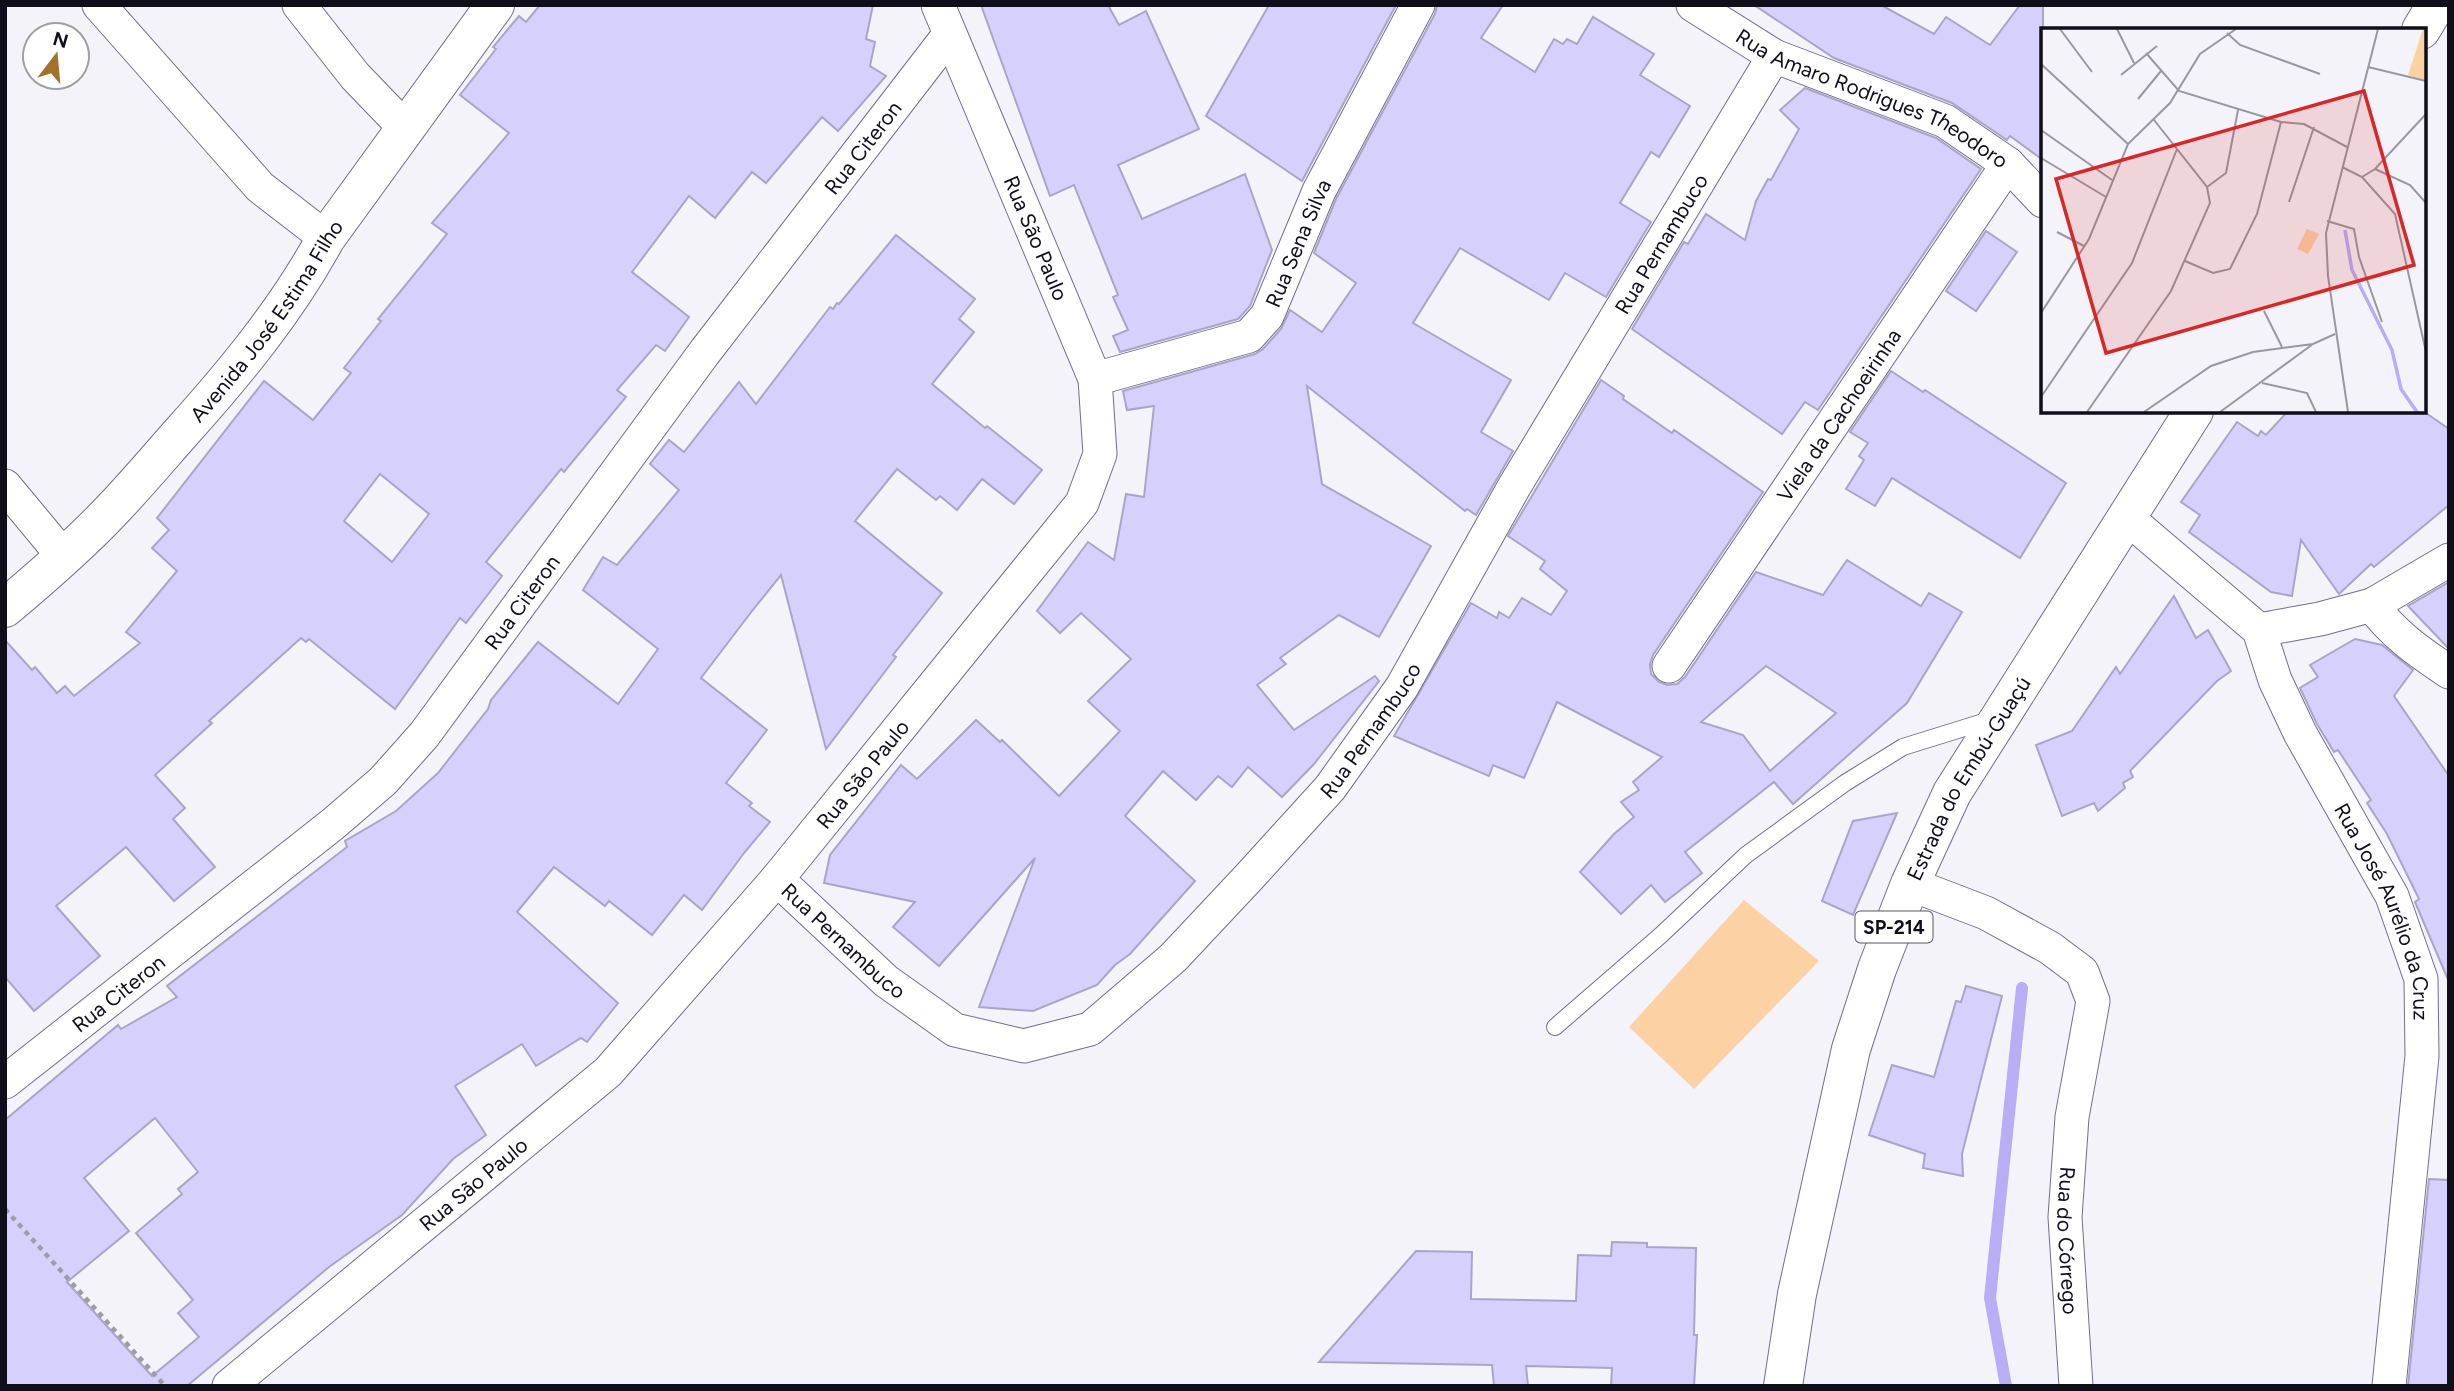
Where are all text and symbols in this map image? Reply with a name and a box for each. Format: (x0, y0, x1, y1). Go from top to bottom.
north arrow (21, 21, 91, 91)
street label: Rua Amaro Rodrigues Theodoro (1732, 23, 2013, 173)
text: N (50, 27, 71, 53)
inset map (2041, 28, 2426, 413)
street label: Rua Citeron (819, 96, 906, 199)
street label: Rua Pernambuco (1609, 169, 1713, 318)
street label: Rua São Paulo (999, 172, 1073, 304)
street label: Rua Sena Silva (1260, 174, 1336, 311)
street label: Avenida José Estima Filho (184, 215, 348, 427)
street label: Viela da Cachoeirinha (1771, 324, 1906, 506)
street label: Rua Citeron (479, 550, 565, 654)
street label: Rua Pernambuco (1315, 658, 1426, 803)
street label: Estrada do Embú-Guaçú (1901, 672, 2035, 884)
street label: Rua São Paulo (811, 714, 914, 833)
street label: Rua José Aurélio da Cruz (2330, 799, 2434, 1021)
street label: Rua Pernambuco (777, 878, 911, 1004)
road number: SP-214 (1856, 911, 1932, 942)
street label: Rua Citeron (67, 949, 170, 1037)
street label: Rua São Paulo (414, 1132, 532, 1236)
street label: Rua do Córrego (2052, 1166, 2084, 1315)

